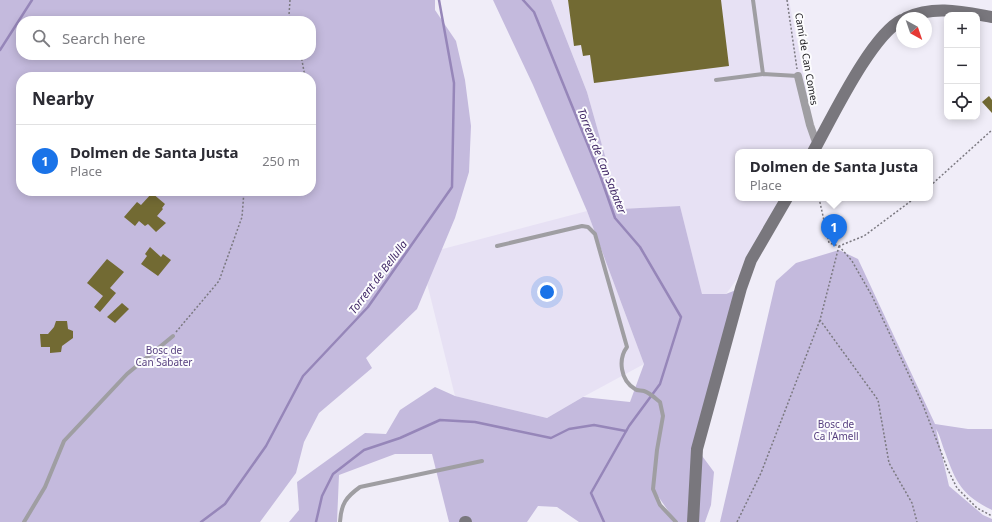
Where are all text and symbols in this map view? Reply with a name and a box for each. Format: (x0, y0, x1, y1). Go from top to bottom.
street label: Camí de Can Comes (792, 12, 822, 107)
north arrow (896, 12, 932, 48)
map controls (944, 12, 980, 120)
button: + (944, 12, 980, 48)
search box (16, 16, 316, 60)
icon: search (30, 27, 52, 49)
text: Search here (62, 28, 145, 48)
button: − (944, 48, 980, 84)
button: locate (944, 84, 980, 120)
text: Nearby (32, 87, 94, 110)
water label: Torrent de Can Sabater (574, 106, 631, 216)
text: Dolmen de Santa Justa (70, 142, 239, 162)
popup (735, 149, 933, 201)
text: 1 (41, 152, 49, 170)
text: 250 m (262, 152, 300, 170)
text: Dolmen de Santa Justa (750, 156, 918, 176)
text: Place (70, 162, 102, 180)
text: Place (750, 176, 782, 194)
pin: 1 (821, 214, 847, 247)
water label: Torrent de Bellulla (345, 236, 411, 317)
your location (537, 282, 557, 302)
park label: Bosc de Can Sabater (136, 343, 192, 369)
park label: Bosc de Ca l'Amell (813, 417, 859, 443)

